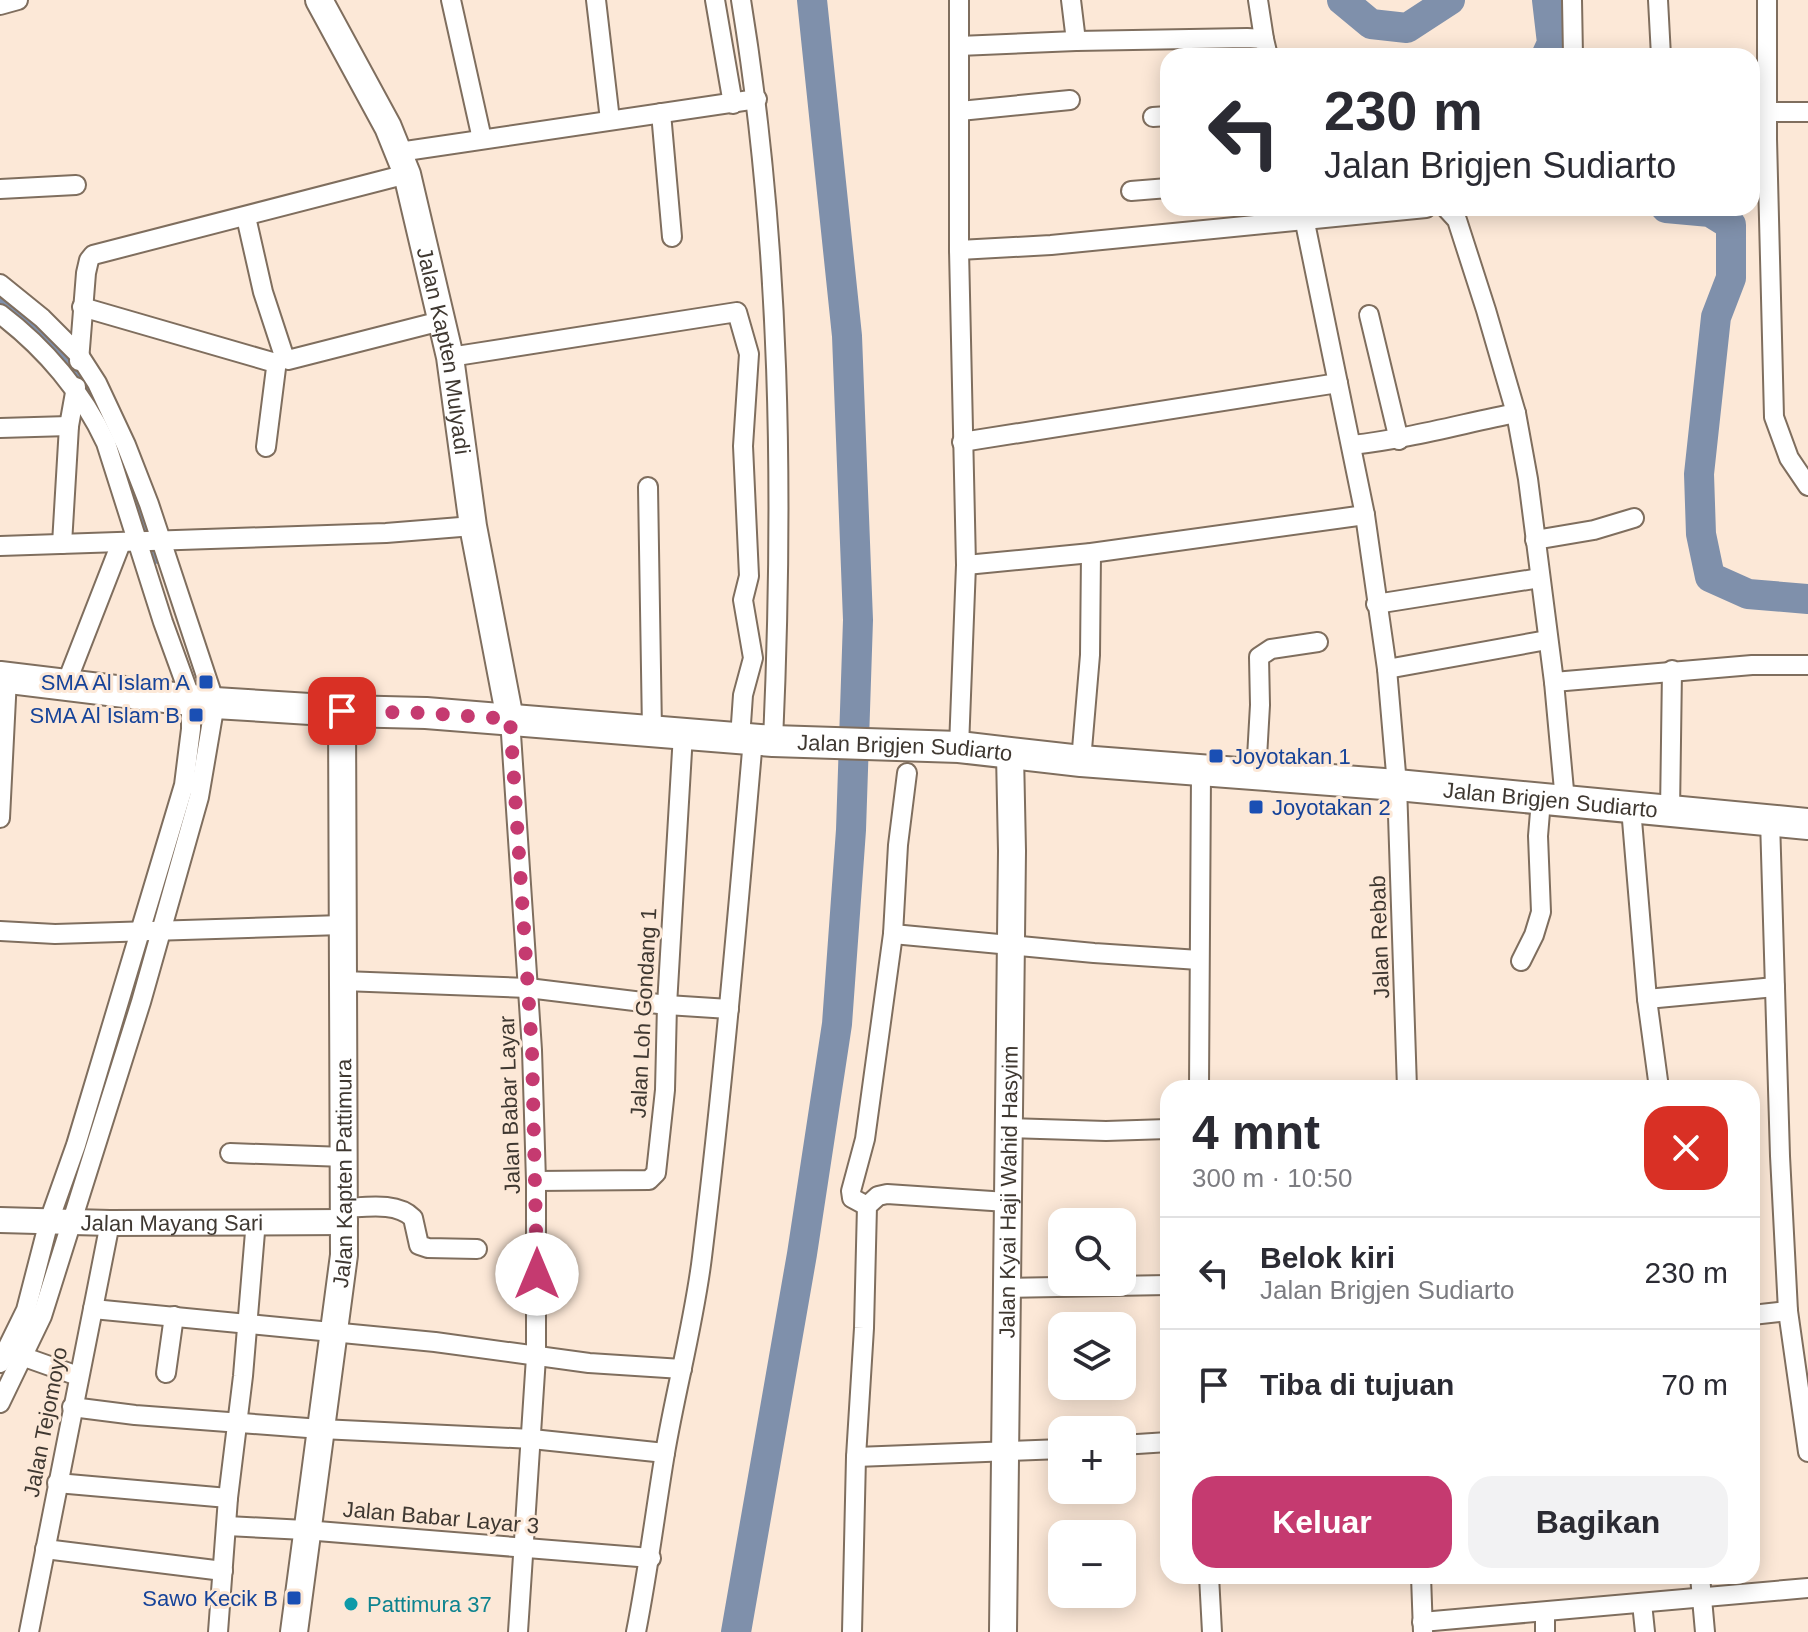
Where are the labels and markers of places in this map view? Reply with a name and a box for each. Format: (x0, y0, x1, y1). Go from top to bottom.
place label: SMA Al Islam A (41, 670, 190, 695)
marker: SMA Al Islam A (197, 673, 215, 691)
pin (308, 677, 376, 745)
place label: SMA Al Islam B (30, 703, 180, 728)
marker: SMA Al Islam B (187, 706, 205, 724)
place label: Joyotakan 1 (1232, 744, 1351, 769)
marker: Joyotakan 1 (1207, 747, 1225, 765)
place label: Joyotakan 2 (1272, 795, 1391, 820)
marker: Joyotakan 2 (1247, 798, 1265, 816)
place label: Sawo Kecik B (142, 1586, 278, 1611)
marker: Sawo Kecik B (285, 1589, 303, 1607)
place label: Pattimura 37 (367, 1592, 492, 1617)
marker: Pattimura 37 (342, 1595, 360, 1613)

